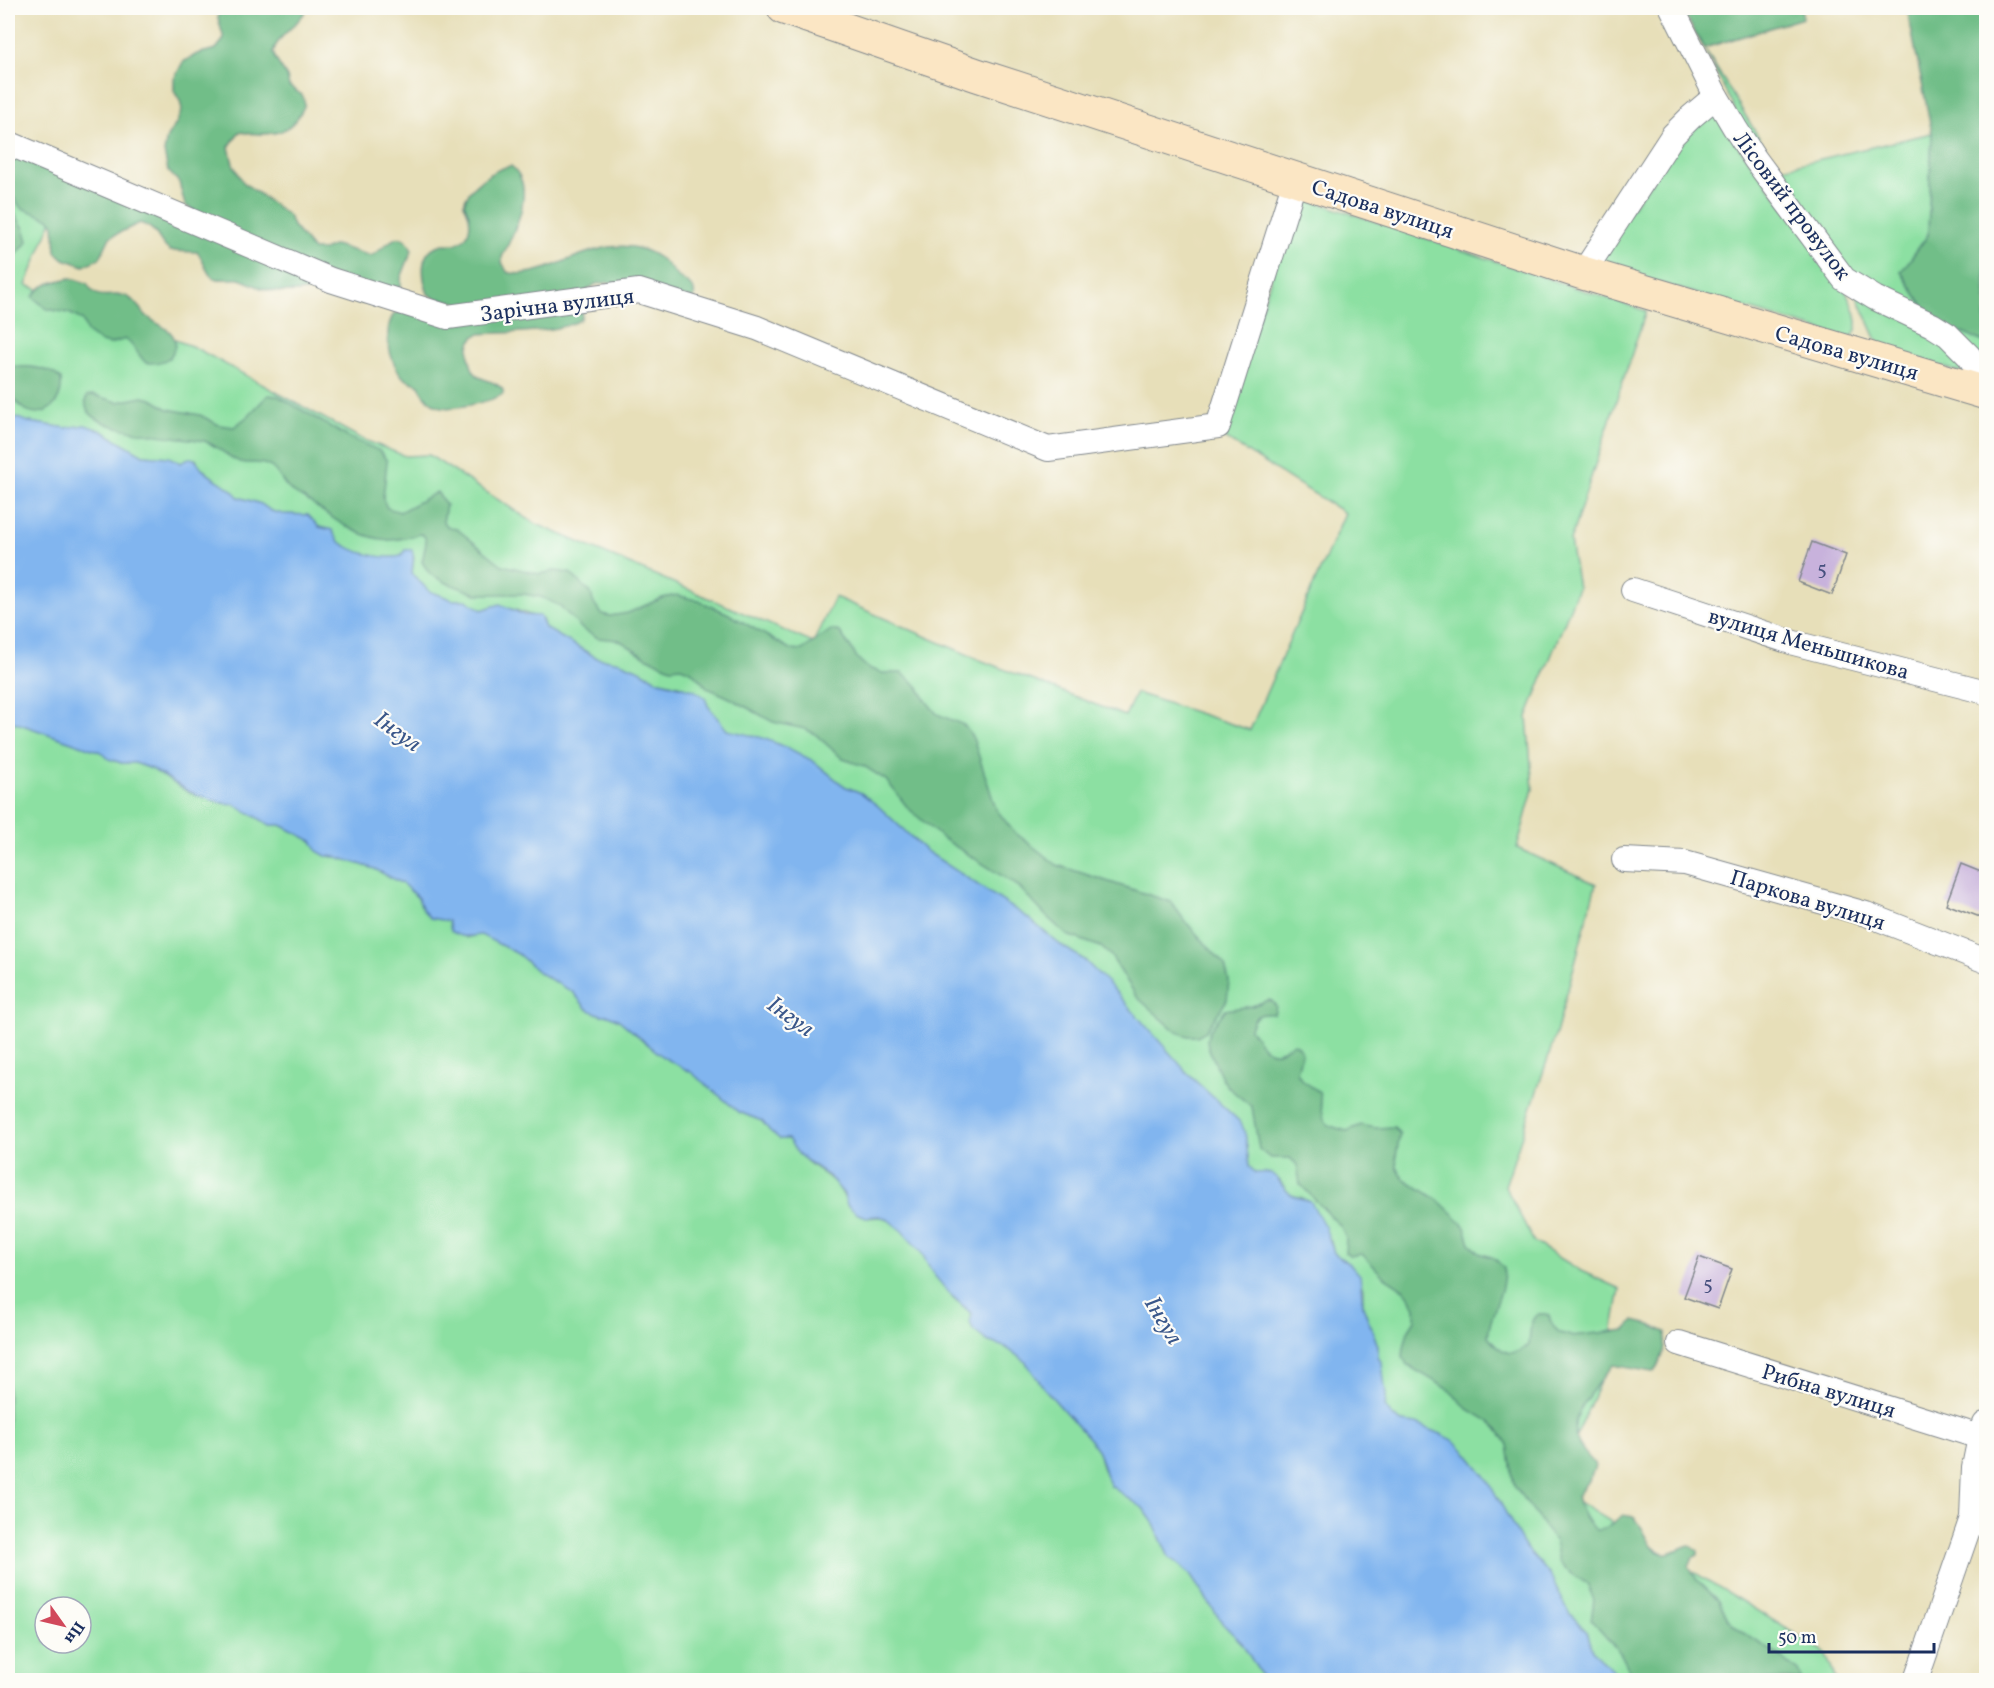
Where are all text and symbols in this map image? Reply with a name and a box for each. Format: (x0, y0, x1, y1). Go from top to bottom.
street label: Лісовий провулок (1725, 126, 1858, 288)
street label: Садова вулиця (1307, 173, 1457, 248)
street label: Зарічна вулиця (479, 282, 636, 331)
street label: Садова вулиця (1771, 319, 1922, 390)
house number: 5 (1817, 556, 1827, 584)
street label: вулиця Меньшикова (1704, 602, 1913, 689)
water label: Інгул (366, 704, 428, 761)
street label: Паркова вулиця (1726, 863, 1889, 940)
water label: Інгул (759, 989, 821, 1046)
house number: 5 (1703, 1271, 1713, 1299)
water label: Інгул (1135, 1290, 1190, 1352)
street label: Рибна вулиця (1757, 1357, 1899, 1427)
north arrow (33, 1595, 93, 1655)
scale bar (1769, 1616, 1934, 1654)
text: Пн (58, 1617, 89, 1648)
text: 50 m (1778, 1626, 1817, 1651)

